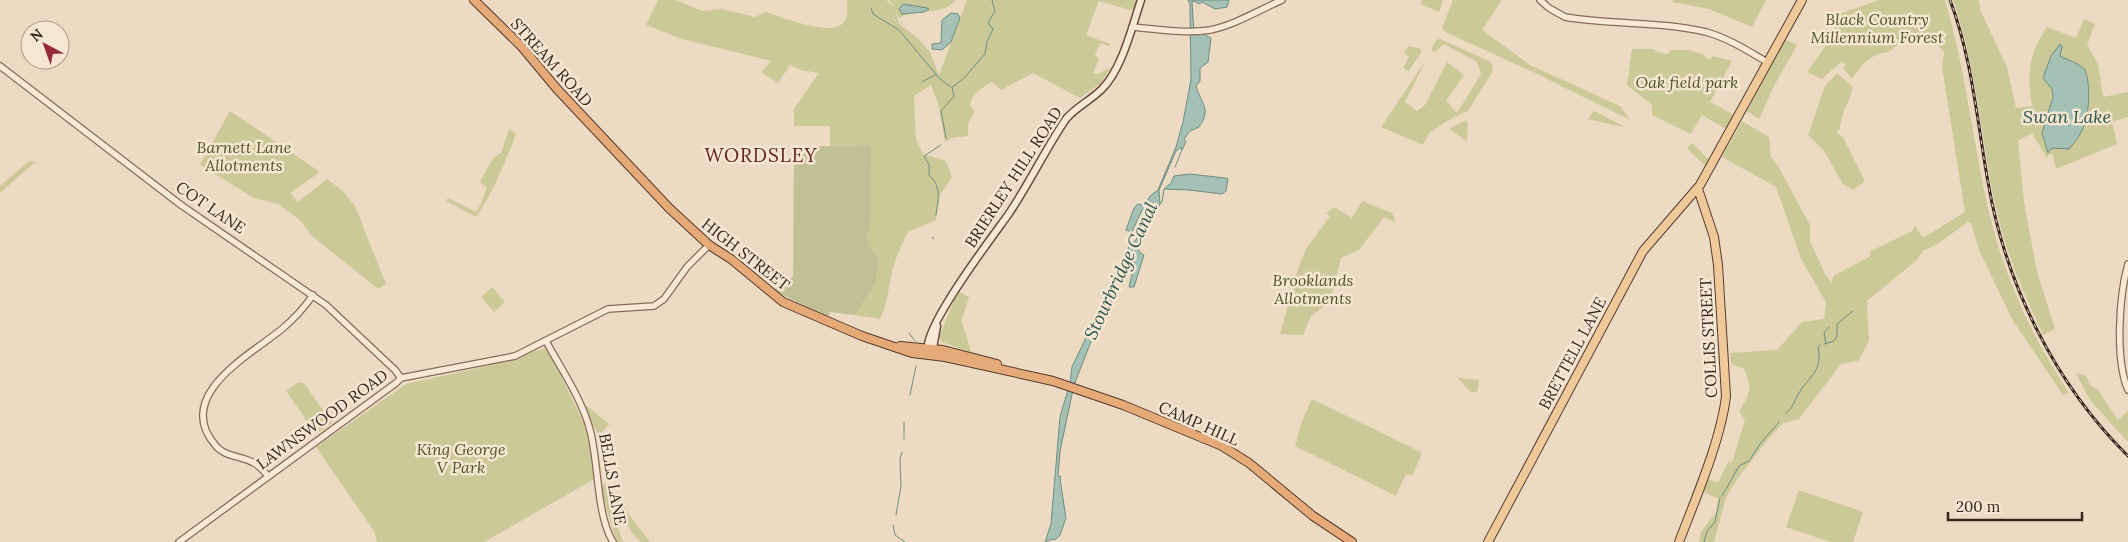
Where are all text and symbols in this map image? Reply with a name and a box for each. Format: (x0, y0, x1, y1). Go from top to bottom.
park label: Black Country Millennium Forest (1811, 9, 1944, 47)
street label: STREAM ROAD (507, 13, 597, 111)
north arrow (20, 20, 70, 70)
text: N (26, 25, 47, 46)
park label: Oak field park (1636, 72, 1738, 92)
street label: BRIERLEY HILL ROAD (960, 103, 1066, 251)
water label: Swan Lake (2023, 105, 2111, 128)
park label: Barnett Lane Allotments (197, 137, 292, 175)
district label: WORDSLEY (704, 143, 818, 167)
street label: COT LANE (172, 176, 250, 238)
water label: Stourbridge Canal (1079, 198, 1162, 343)
street label: HIGH STREET (698, 213, 794, 295)
park label: Brooklands Allotments (1273, 270, 1354, 308)
street label: COLLIS STREET (1695, 277, 1721, 399)
street label: BRETTELL LANE (1534, 293, 1610, 413)
street label: LAWNSWOOD ROAD (252, 365, 392, 473)
street label: CAMP HILL (1156, 396, 1242, 450)
street label: BELLS LANE (595, 431, 631, 527)
park label: King George V Park (416, 439, 506, 477)
scale bar (1948, 490, 2082, 522)
text: 200 m (1956, 497, 2000, 516)

